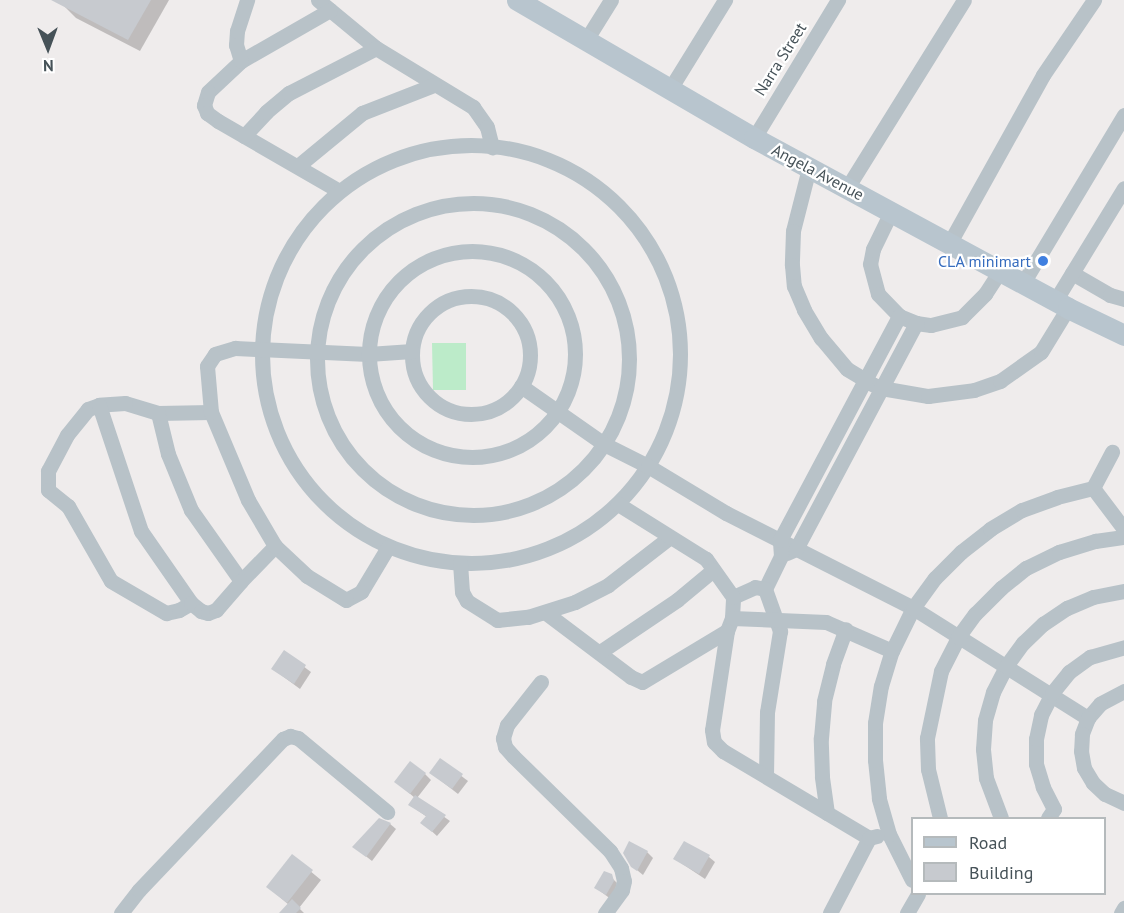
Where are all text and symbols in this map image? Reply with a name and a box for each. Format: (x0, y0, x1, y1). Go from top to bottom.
north arrow (18, 18, 78, 78)
street label: Narra Street (750, 19, 810, 99)
text: N (43, 56, 54, 76)
street label: Angela Avenue (769, 140, 867, 204)
place label: CLA minimart (937, 251, 1031, 271)
marker: CLA minimart (1036, 254, 1050, 268)
legend (911, 817, 1106, 895)
text: Road (969, 831, 1007, 854)
text: Building (969, 861, 1033, 884)

